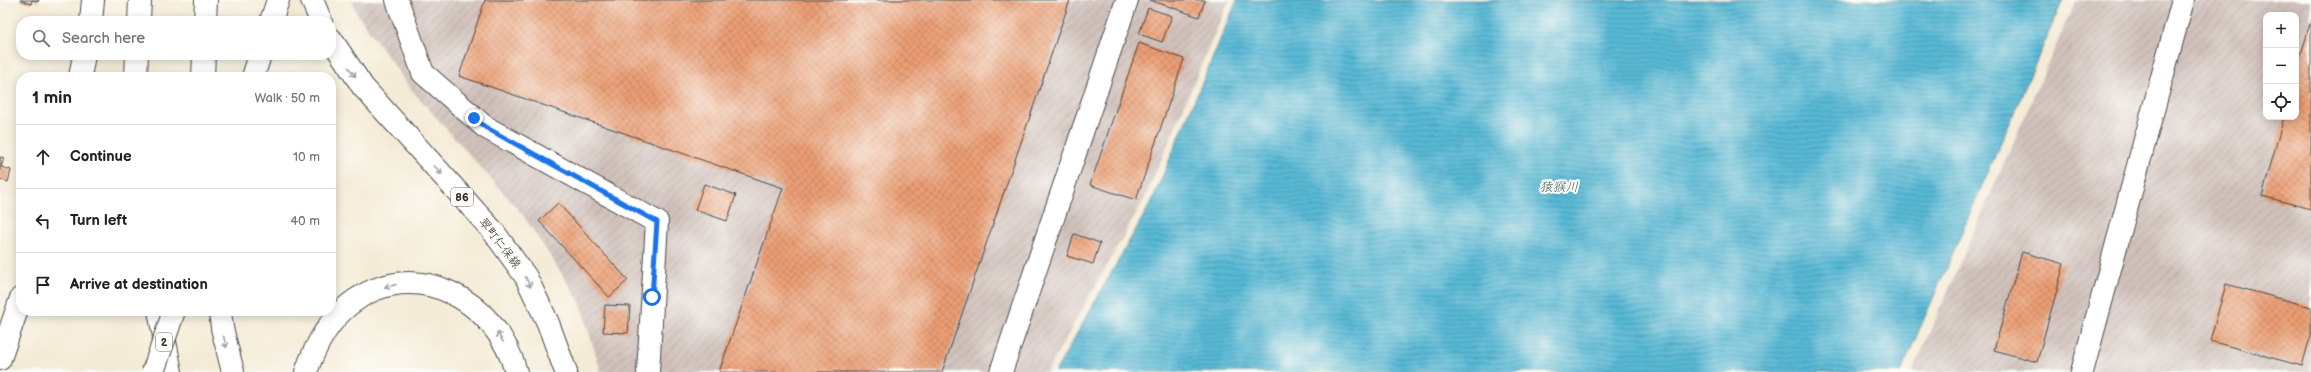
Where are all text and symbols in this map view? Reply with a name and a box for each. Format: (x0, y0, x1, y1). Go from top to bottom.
map controls (2263, 12, 2299, 120)
button: + (2263, 12, 2299, 48)
search box (16, 16, 336, 60)
icon: search (30, 27, 52, 49)
text: Search here (62, 29, 145, 48)
button: − (2263, 48, 2299, 84)
one-way arrow (348, 66, 356, 77)
button: locate (2263, 84, 2299, 120)
text: 1 min (32, 88, 72, 108)
text: Walk · 50 m (254, 90, 320, 106)
route end (465, 109, 483, 127)
icon: ahead (32, 146, 54, 168)
text: Continue (70, 147, 132, 166)
text: 10 m (293, 149, 320, 165)
one-way arrow (433, 165, 442, 175)
water label: 猿猴川 (1539, 179, 1579, 195)
road number: 86 (451, 188, 473, 206)
icon: left (32, 210, 54, 232)
text: Turn left (70, 211, 127, 230)
text: 40 m (290, 213, 320, 229)
street label: 翠町仁保線 (475, 215, 524, 272)
icon: arrive (32, 274, 54, 296)
text: Arrive at destination (70, 275, 208, 294)
one-way arrow (525, 275, 532, 287)
one-way arrow (384, 282, 397, 290)
route start (643, 288, 661, 306)
one-way arrow (496, 332, 504, 343)
road number: 2 (156, 333, 172, 351)
one-way arrow (222, 335, 229, 348)

